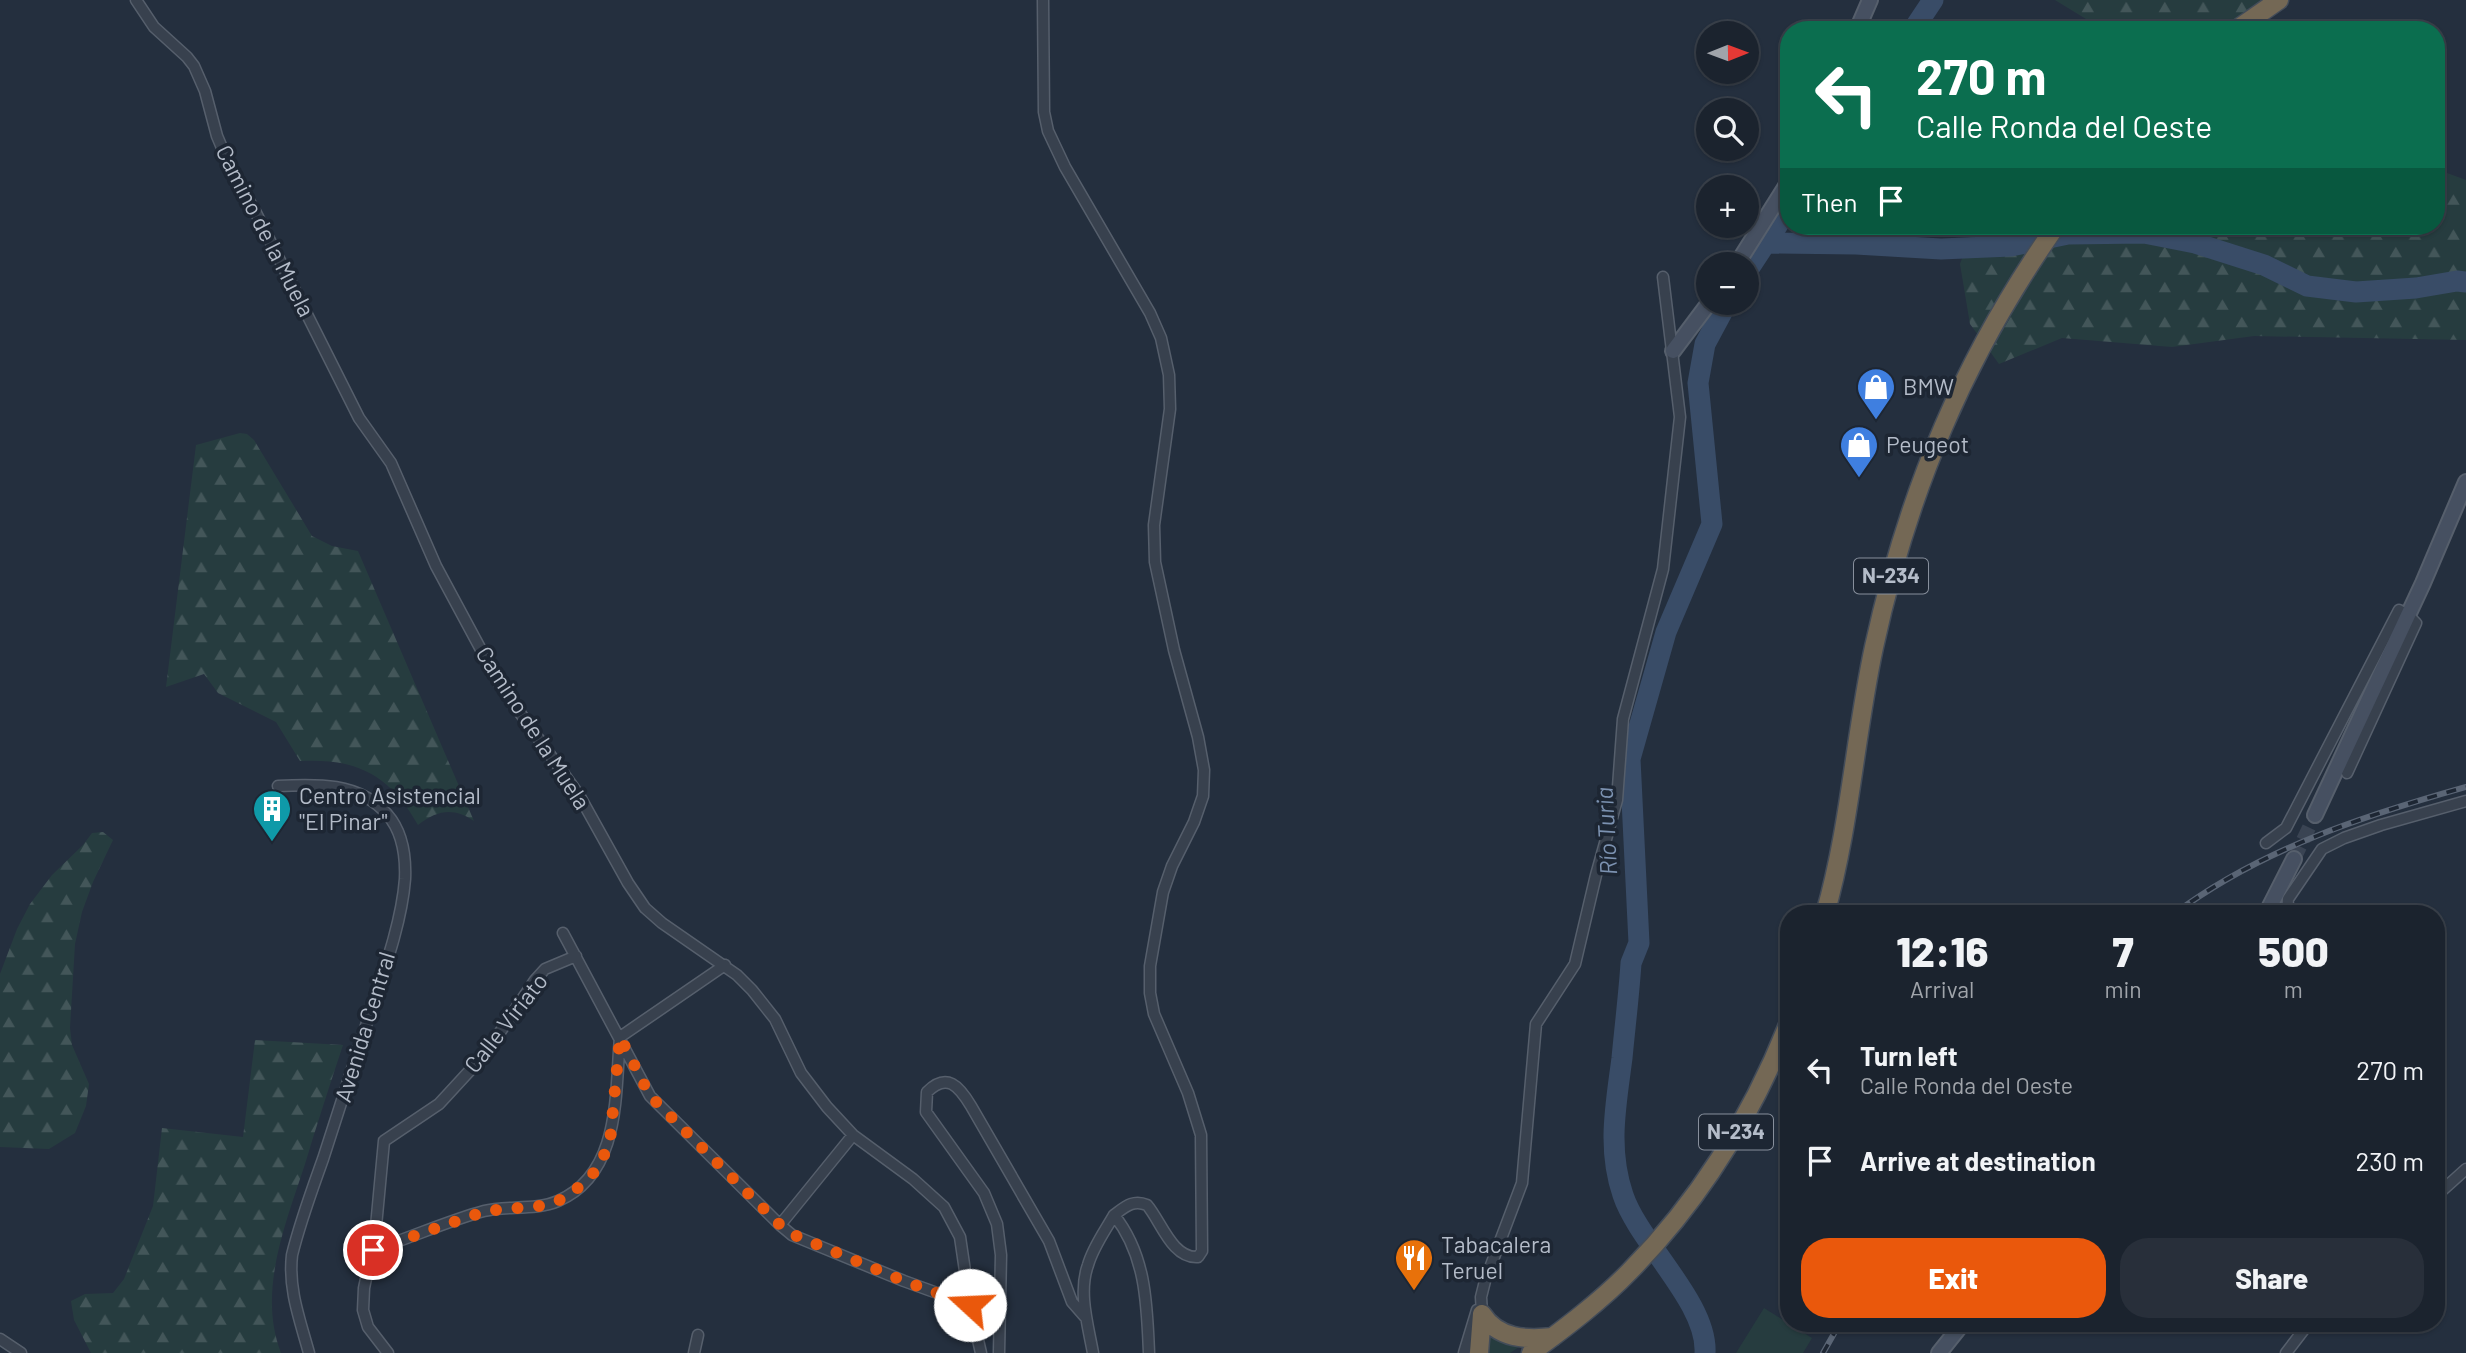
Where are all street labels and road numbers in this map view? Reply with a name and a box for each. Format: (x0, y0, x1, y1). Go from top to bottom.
street label: Camino de la Muela (211, 140, 321, 321)
road number: N-234 (1854, 558, 1928, 594)
street label: Camino de la Muela (471, 641, 597, 814)
street label: Avenida Central (328, 948, 400, 1105)
street label: Calle Viriato (458, 967, 553, 1078)
road number: N-234 (1699, 1114, 1773, 1150)

